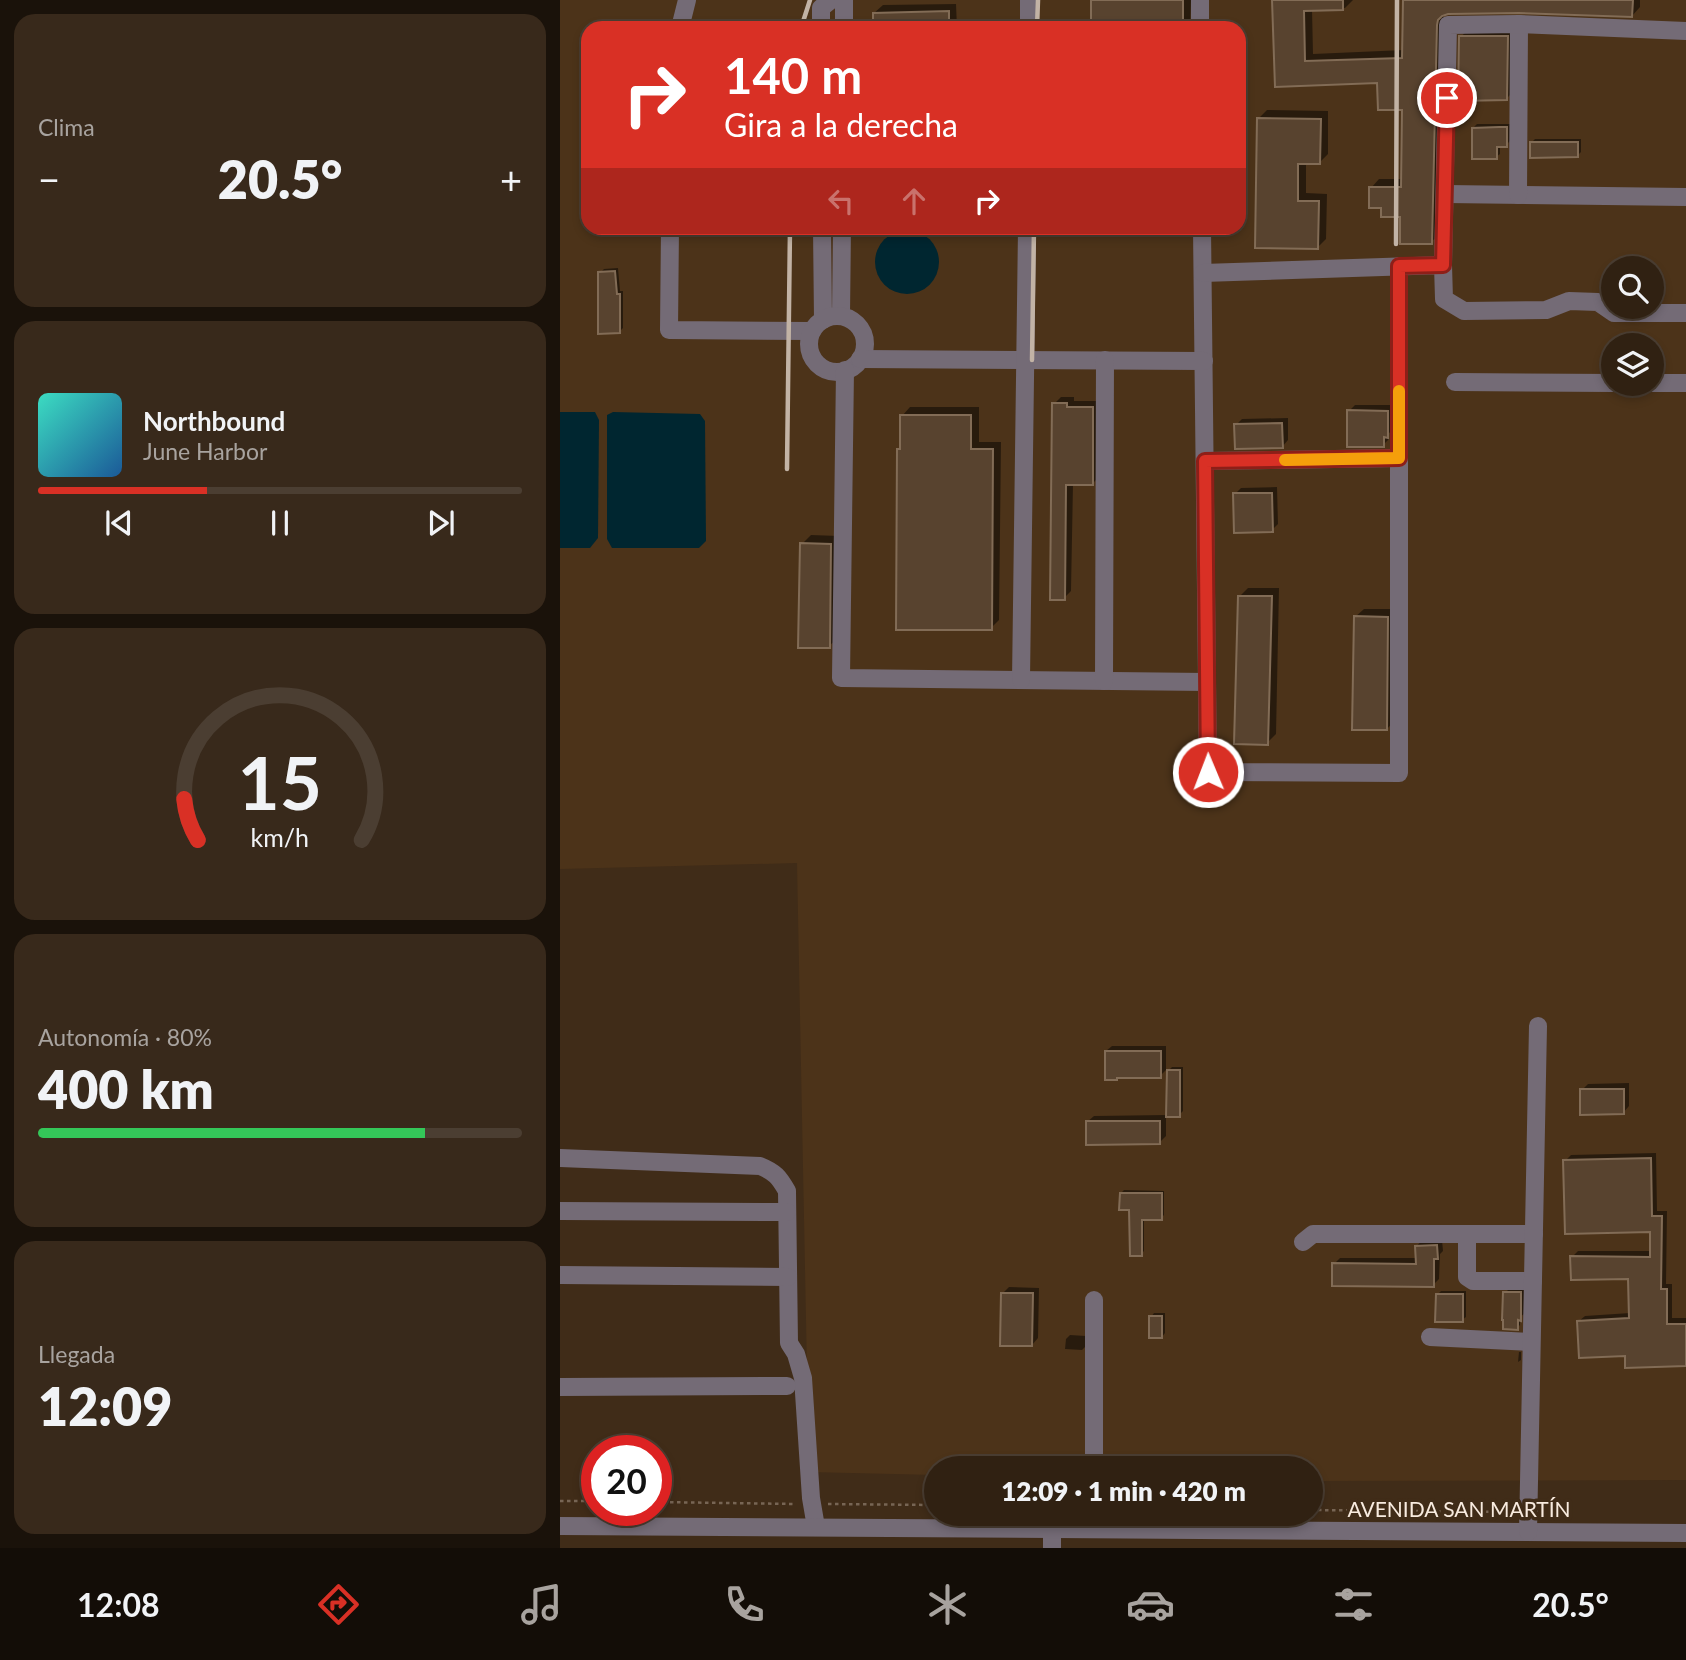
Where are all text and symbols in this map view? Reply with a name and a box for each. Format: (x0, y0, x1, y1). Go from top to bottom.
text: 140 m (724, 46, 862, 104)
icon: right (609, 49, 700, 140)
pin (1417, 68, 1477, 128)
icon: arrive (1428, 79, 1466, 117)
text: Gira a la derecha (724, 105, 958, 144)
text: Clima (38, 113, 95, 141)
text: 20.5° (218, 148, 342, 210)
text: − (38, 156, 60, 202)
text: + (500, 156, 522, 202)
icon: left (822, 182, 860, 220)
icon: ahead (895, 182, 933, 220)
icon: right (968, 182, 1006, 220)
map controls (1601, 256, 1664, 396)
button: search (1601, 256, 1664, 319)
button: layers (1601, 333, 1664, 396)
text: Northbound (143, 405, 285, 437)
text: June Harbor (143, 437, 267, 465)
icon: previous (100, 504, 138, 542)
icon: pause (261, 504, 299, 542)
icon: next (422, 504, 460, 542)
position arrow (1171, 735, 1245, 809)
text: 15 (238, 738, 322, 826)
text: km/h (251, 822, 309, 852)
text: Autonomía · 80% (38, 1023, 212, 1051)
text: 400 km (38, 1058, 214, 1120)
text: Llegada (38, 1340, 115, 1368)
text: 12:09 (38, 1375, 172, 1437)
speed limit sign: 20 (581, 1435, 672, 1526)
text: 12:09 · 1 min · 420 m (1001, 1475, 1246, 1507)
street label: AVENIDA SAN MARTÍN (1347, 1496, 1571, 1521)
icon: directions (314, 1580, 363, 1629)
icon: music (517, 1580, 566, 1629)
icon: phone (720, 1580, 769, 1629)
icon: climate (923, 1580, 972, 1629)
icon: car (1126, 1580, 1175, 1629)
icon: filters (1329, 1580, 1378, 1629)
text: 12:08 (77, 1585, 160, 1624)
text: 20.5° (1532, 1585, 1609, 1624)

